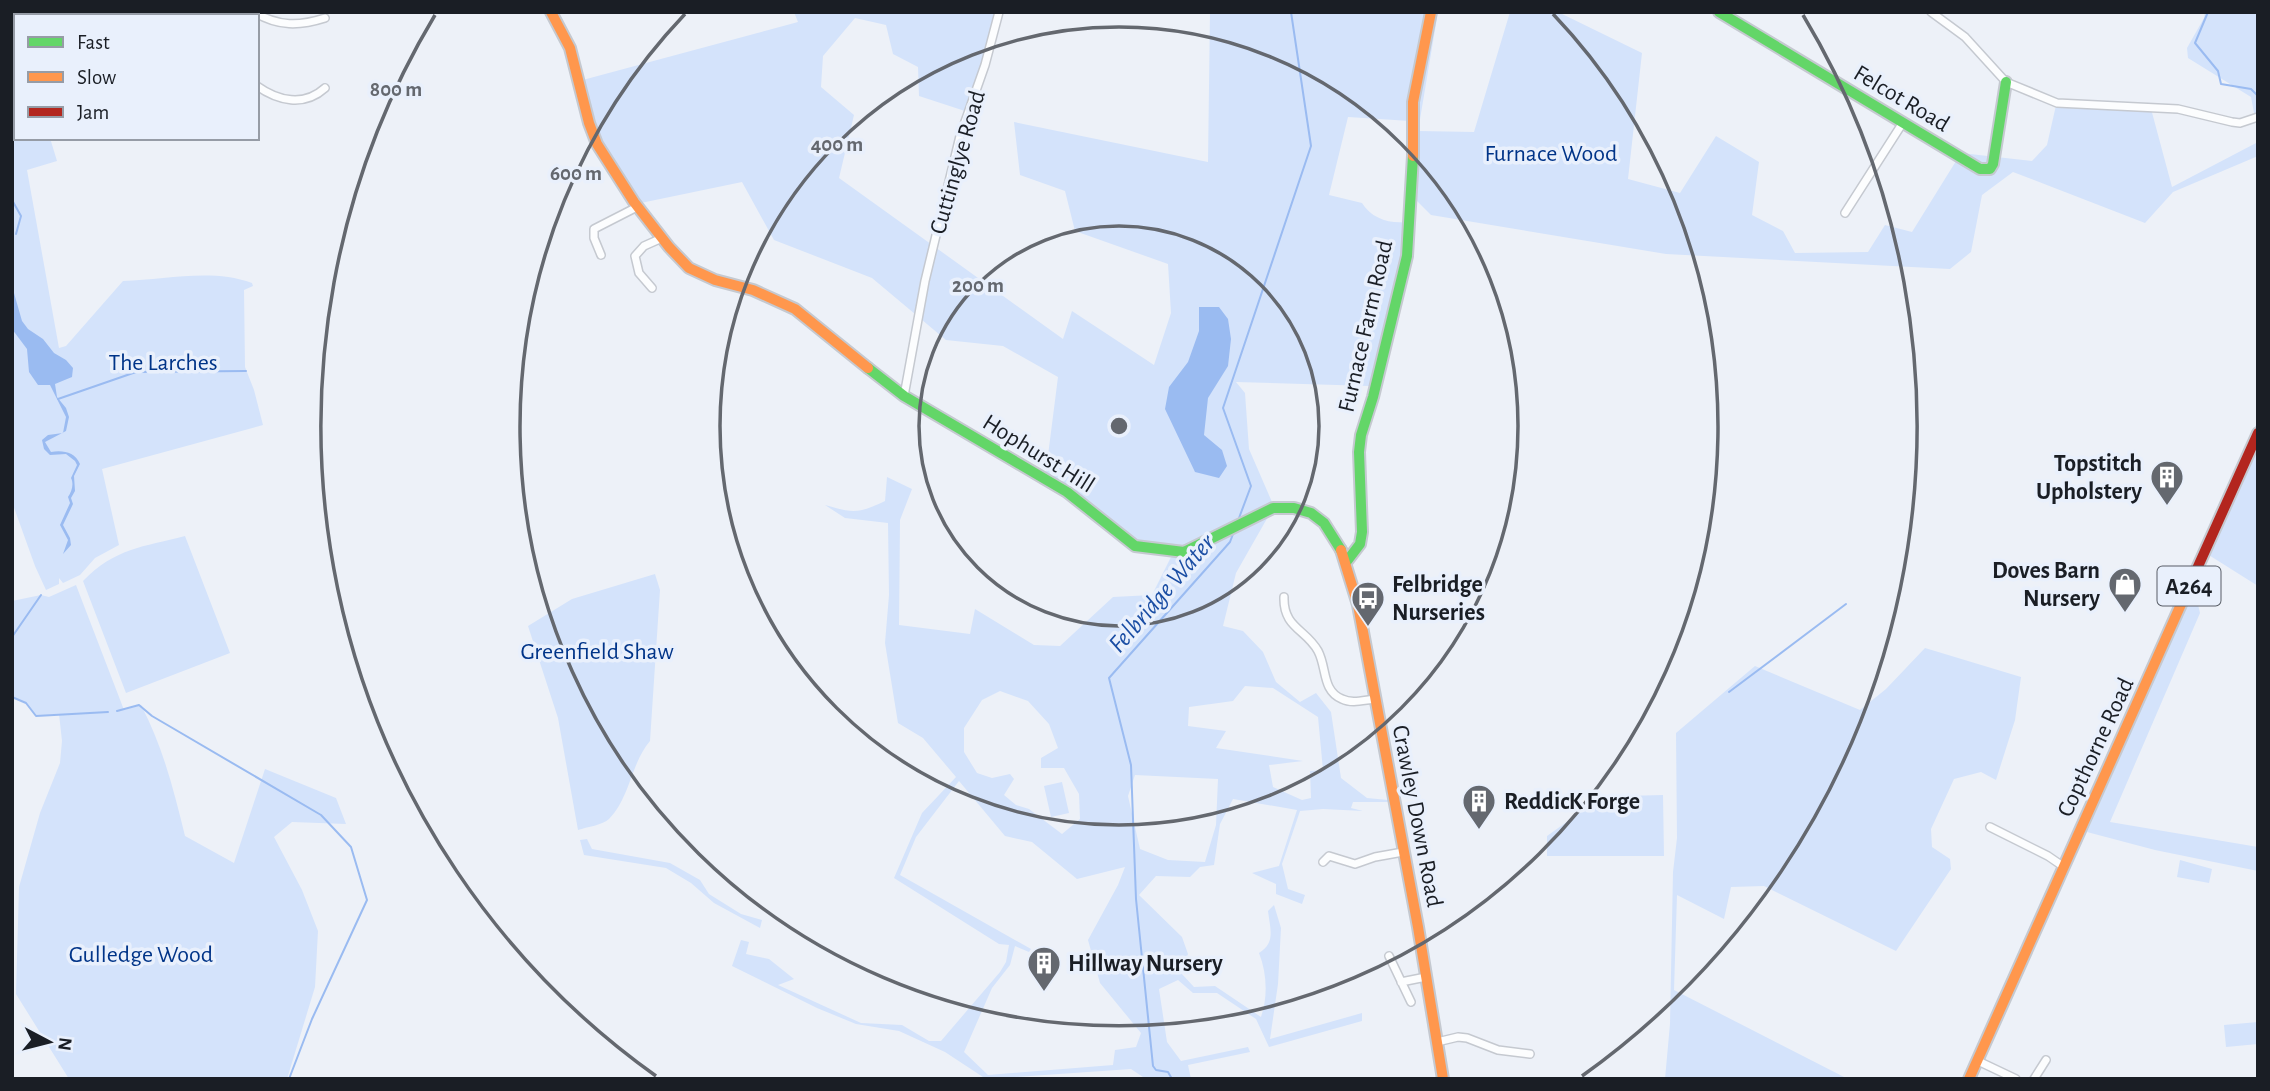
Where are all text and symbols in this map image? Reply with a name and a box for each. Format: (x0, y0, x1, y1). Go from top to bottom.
legend (14, 14, 259, 140)
text: Fast (77, 32, 110, 53)
street label: Felcot Road (1849, 61, 1953, 137)
text: Slow (77, 67, 116, 88)
text: 800 m (370, 79, 422, 100)
street label: Cuttinglye Road (926, 88, 990, 237)
text: Jam (77, 102, 109, 123)
text: 400 m (811, 134, 863, 155)
park label: Furnace Wood (1484, 142, 1618, 166)
text: 600 m (550, 163, 602, 184)
street label: Furnace Farm Road (1334, 238, 1397, 415)
text: 200 m (952, 275, 1004, 296)
park label: The Larches (108, 351, 218, 375)
street label: Hophurst Hill (978, 410, 1099, 498)
centre of rings (1107, 414, 1131, 438)
place label: Topstitch Upholstery (2036, 452, 2142, 504)
building icon: Topstitch Upholstery (2148, 458, 2186, 507)
water label: Felbridge Water (1104, 529, 1221, 658)
place label: Doves Barn Nursery (1992, 559, 2100, 611)
shop icon: Doves Barn Nursery (2106, 565, 2144, 614)
road number: A264 (2158, 566, 2220, 606)
place label: Felbridge Nurseries (1392, 573, 1485, 625)
bus stop icon: Felbridge Nurseries (1349, 579, 1387, 628)
park label: Greenfield Shaw (520, 640, 674, 664)
street label: Copthorne Road (2053, 674, 2139, 821)
street label: Crawley Down Road (1388, 723, 1446, 909)
building icon: ReddicK Forge (1460, 782, 1498, 831)
place label: ReddicK Forge (1504, 790, 1640, 814)
park label: Gulledge Wood (69, 943, 213, 967)
building icon: Hillway Nursery (1025, 944, 1063, 993)
place label: Hillway Nursery (1068, 952, 1223, 976)
north arrow (14, 1007, 84, 1077)
text: N (54, 1036, 75, 1052)

